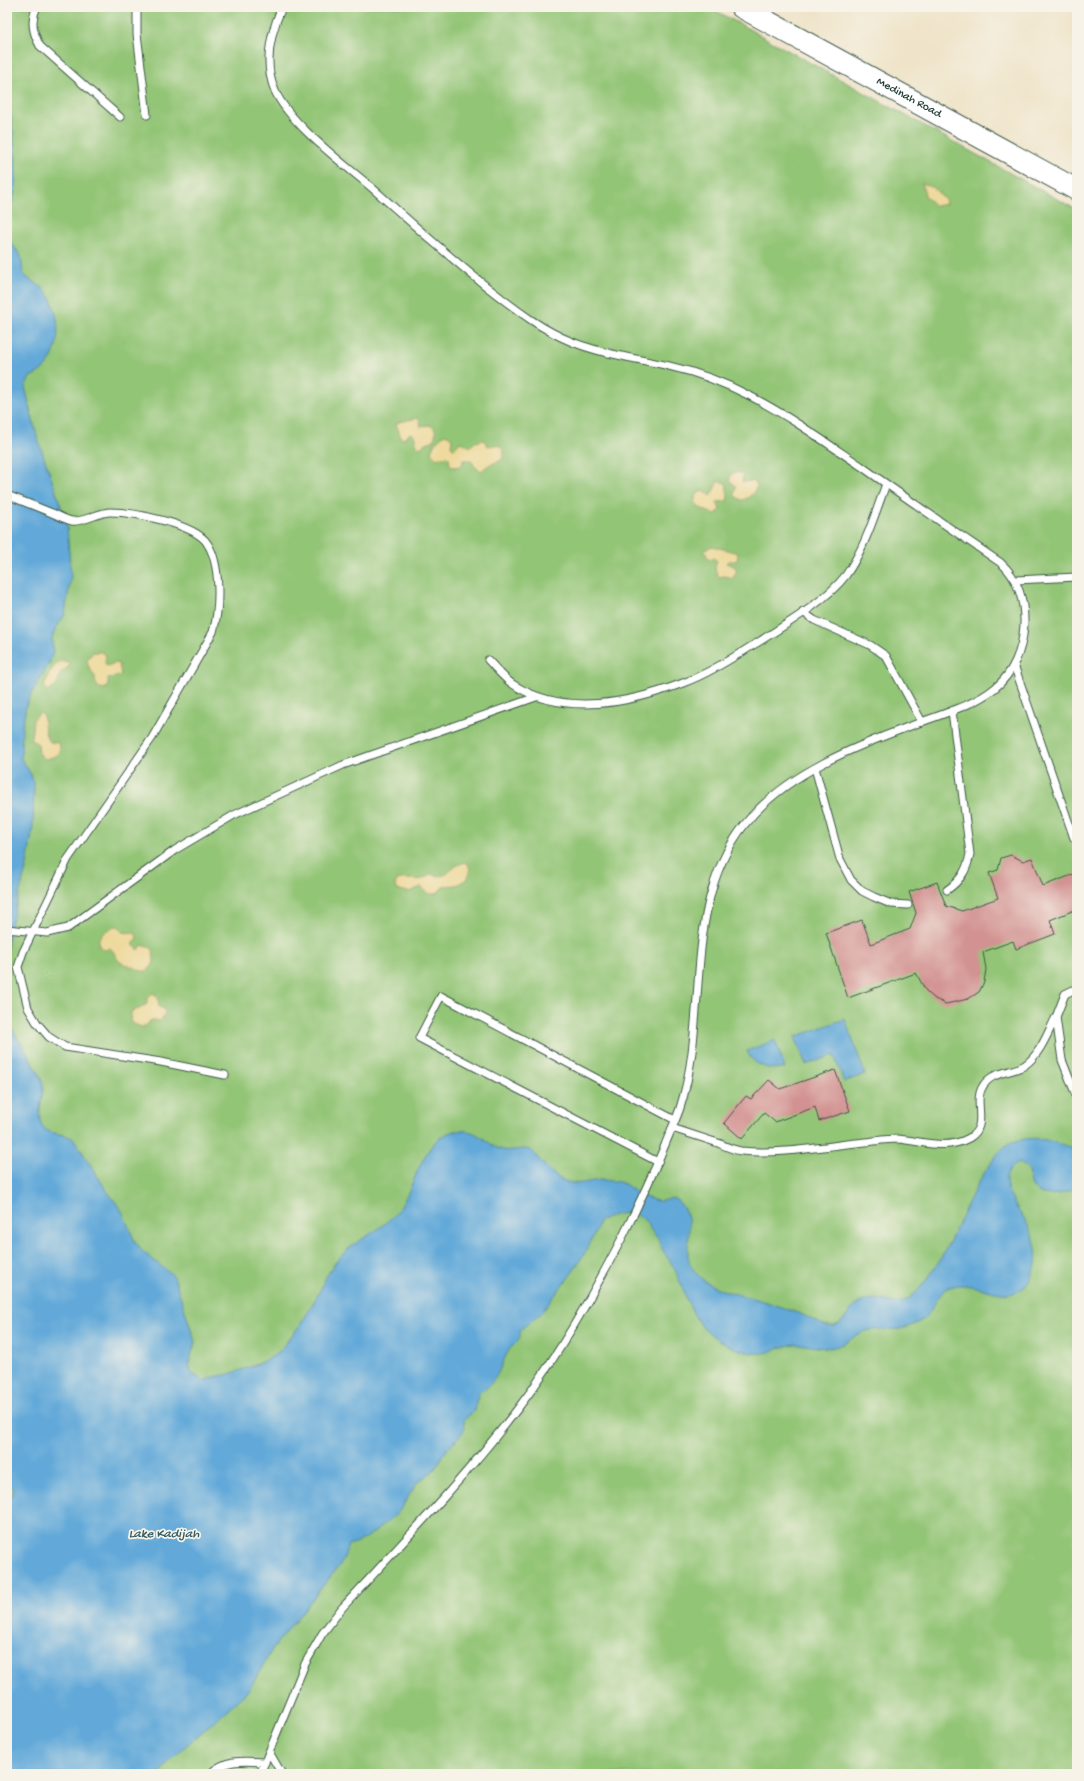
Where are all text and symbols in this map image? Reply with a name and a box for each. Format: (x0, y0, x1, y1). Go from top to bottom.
street label: Medinah Road (874, 75, 945, 122)
water label: Lake Kadijah (129, 1527, 200, 1542)

